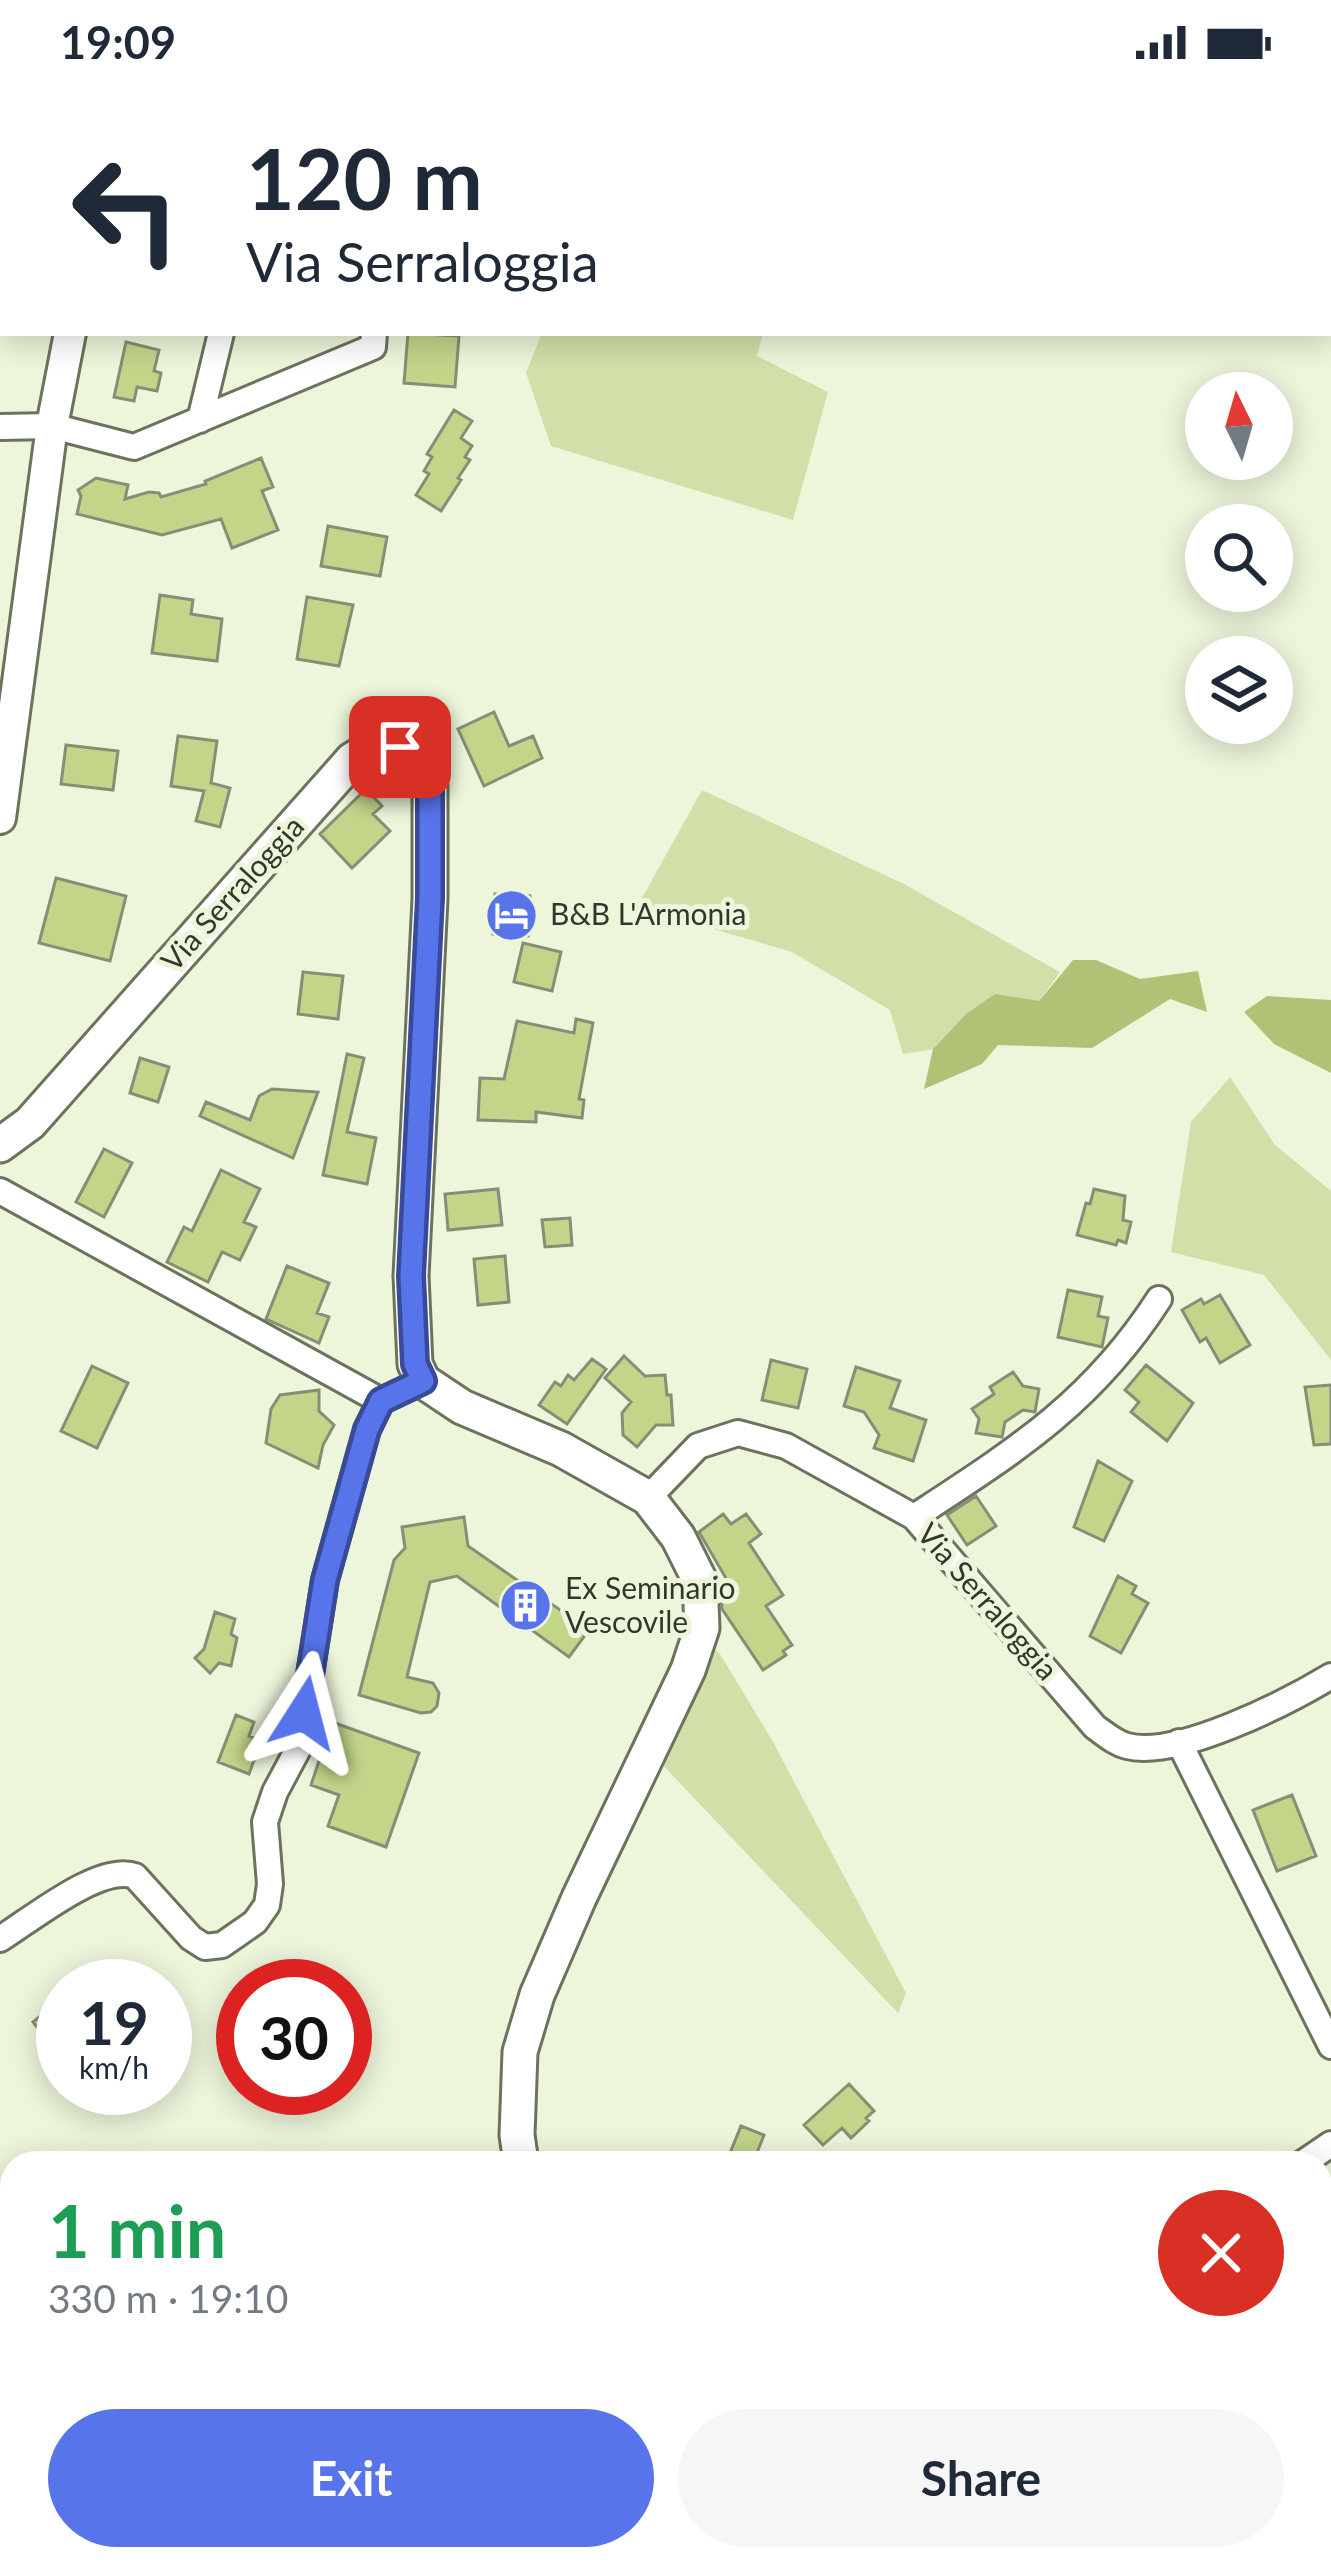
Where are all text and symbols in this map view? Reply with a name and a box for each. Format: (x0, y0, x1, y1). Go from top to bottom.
text: 19:09 (60, 15, 176, 69)
text: 120 m (246, 127, 483, 228)
icon: left (48, 132, 204, 288)
text: Via Serraloggia (246, 229, 599, 294)
north arrow (1185, 372, 1293, 480)
map controls (1185, 372, 1293, 744)
button: search (1185, 504, 1293, 612)
button: layers (1185, 636, 1293, 744)
pin (349, 696, 451, 798)
icon: arrive (367, 714, 433, 780)
street label: Via Serraloggia (153, 808, 310, 977)
hotel icon: B&B L'Armonia (483, 887, 539, 943)
place label: B&B L'Armonia (550, 895, 746, 931)
street label: Via Serraloggia (911, 1515, 1066, 1686)
place label: Ex Seminario Vescovile (565, 1569, 736, 1639)
building icon: Ex Seminario Vescovile (498, 1578, 554, 1634)
position arrow (241, 1650, 367, 1776)
speed limit sign: 30 (216, 1959, 372, 2115)
text: 19 (79, 1986, 149, 2058)
text: km/h (79, 2049, 149, 2085)
text: 1 min (48, 2187, 226, 2273)
button: close (1158, 2190, 1284, 2316)
text: 330 m · 19:10 (48, 2275, 288, 2321)
button: Exit (48, 2409, 654, 2547)
button: Share (678, 2409, 1284, 2547)

